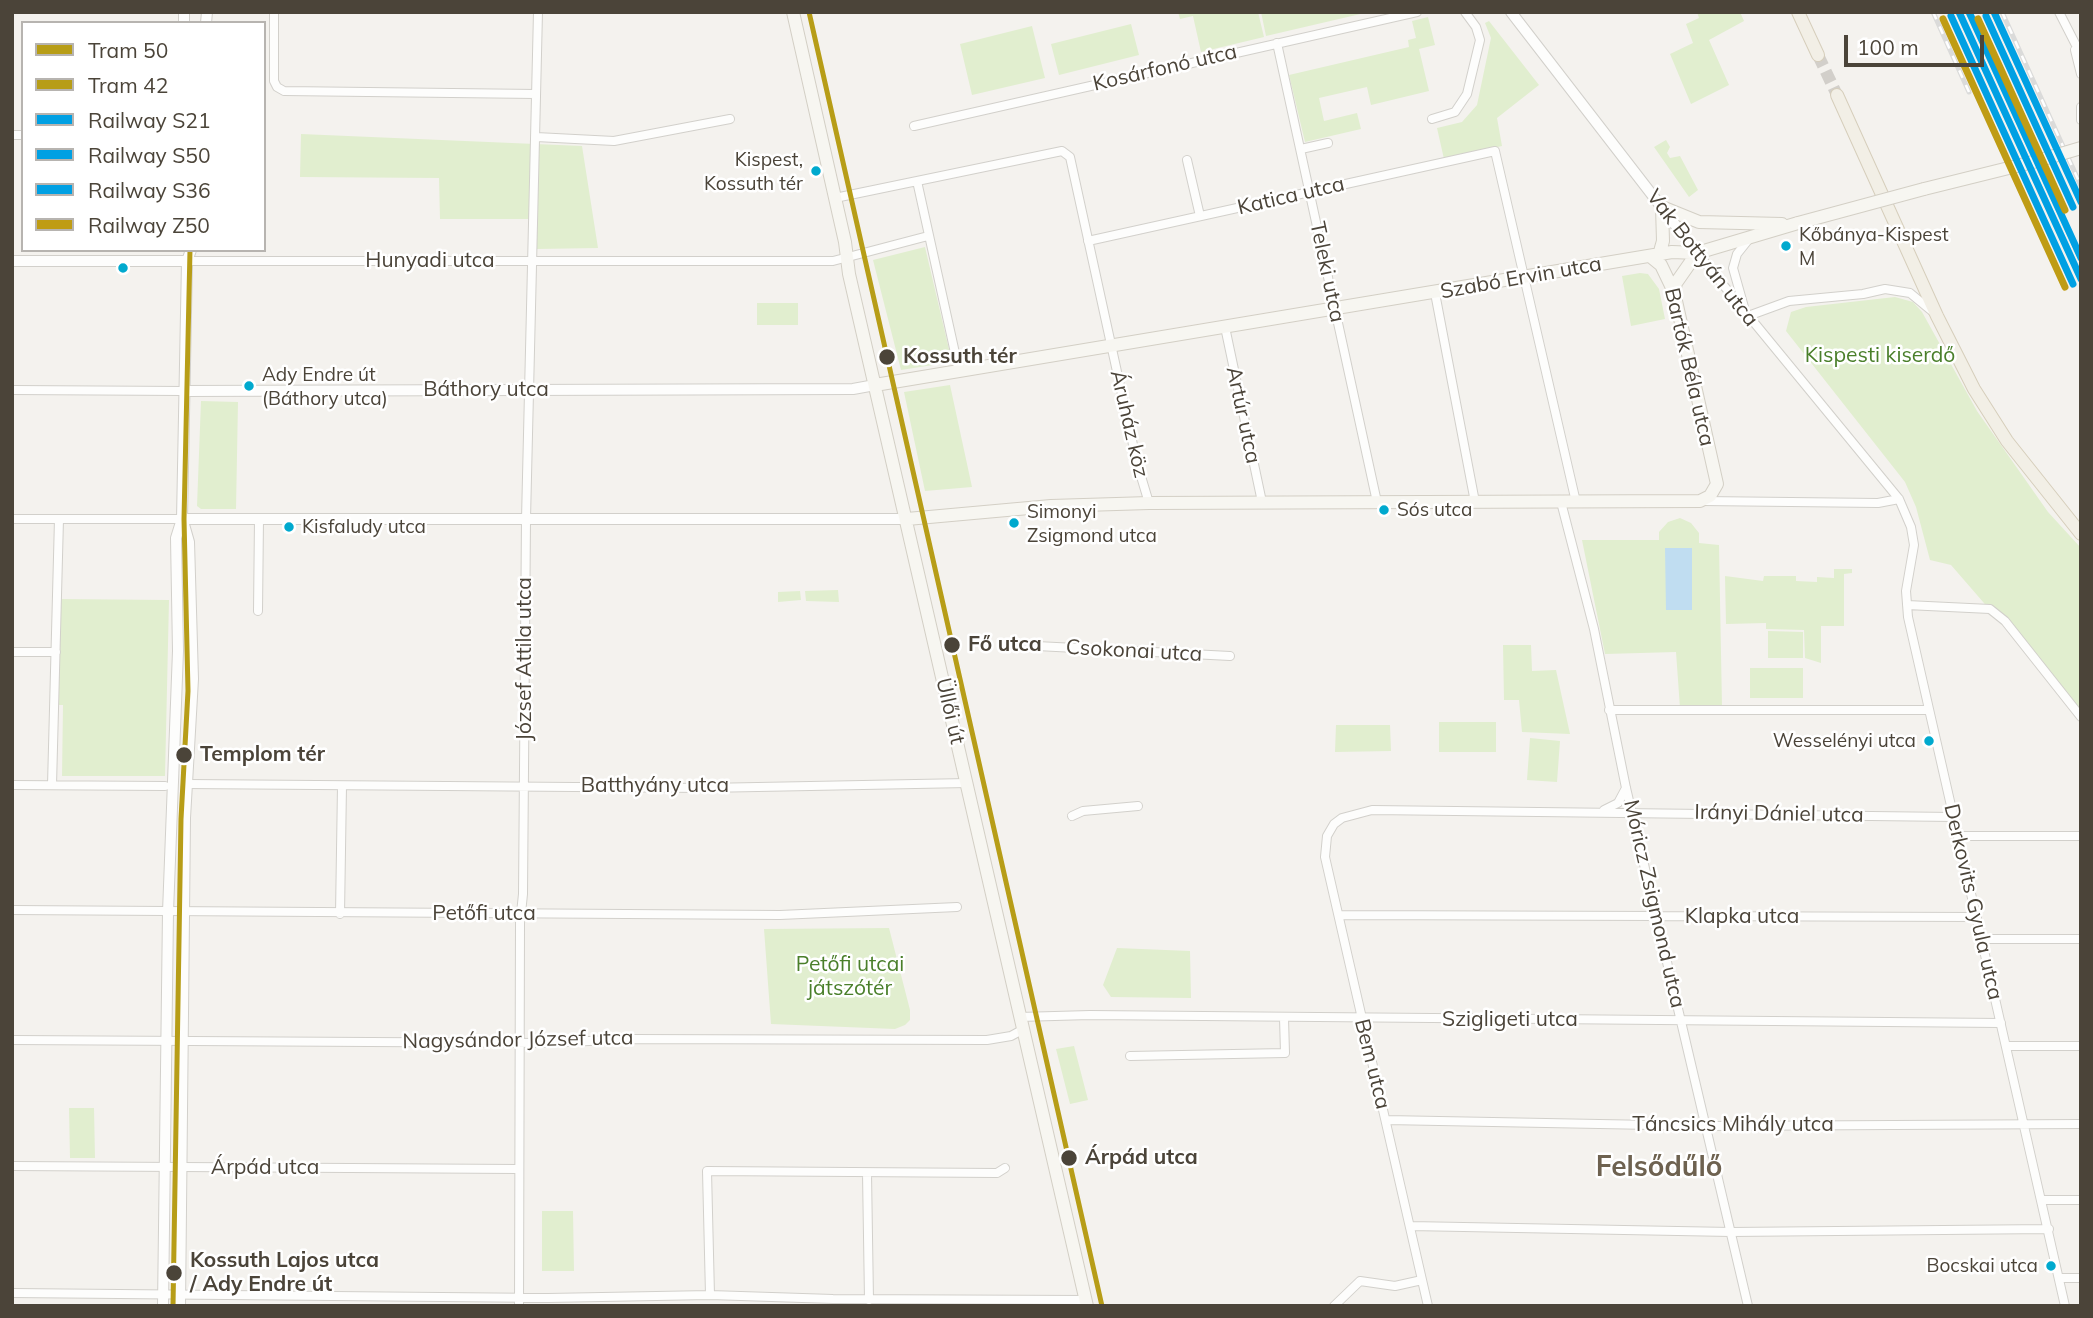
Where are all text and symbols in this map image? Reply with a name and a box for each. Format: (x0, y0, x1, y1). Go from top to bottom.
legend (21, 21, 266, 252)
scale bar (1848, 21, 1988, 65)
text: 100 m (1857, 34, 1919, 60)
text: Tram 50 (88, 37, 168, 63)
street label: Kosárfonó utca (1090, 39, 1240, 97)
text: Tram 42 (88, 72, 168, 98)
text: Railway S21 (88, 107, 211, 133)
text: Railway S50 (88, 142, 211, 168)
place label: Kispest, Kossuth tér (704, 149, 803, 193)
marker: Kispest, Kossuth tér (809, 164, 823, 178)
street label: Katica utca (1235, 171, 1347, 221)
text: Railway S36 (88, 177, 211, 203)
street label: Vak Bottyán utca (1641, 184, 1763, 332)
text: Railway Z50 (88, 212, 210, 238)
street label: Teleki utca (1304, 219, 1350, 325)
place label: Kőbánya-Kispest M (1799, 224, 1949, 268)
marker: Kőbánya-Kispest M (1779, 239, 1793, 253)
street label: Hunyadi utca (365, 248, 495, 274)
street label: Szabó Ervin utca (1438, 251, 1604, 305)
unlabelled marker (116, 261, 130, 275)
street label: Bartók Béla utca (1659, 285, 1719, 449)
park label: Kispesti kiserdő (1805, 343, 1955, 369)
place label: Kossuth tér (903, 344, 1017, 370)
marker: Kossuth tér (877, 347, 897, 367)
place label: Ady Endre út (Báthory utca) (262, 364, 388, 408)
street label: Artúr utca (1220, 364, 1266, 466)
street label: Áruház köz (1104, 368, 1154, 480)
street label: Báthory utca (423, 377, 549, 403)
marker: Ady Endre út (Báthory utca) (242, 379, 256, 393)
place label: Sós utca (1397, 499, 1472, 521)
place label: Simonyi Zsigmond utca (1027, 501, 1157, 545)
marker: Sós utca (1377, 503, 1391, 517)
place label: Kisfaludy utca (302, 516, 426, 538)
marker: Simonyi Zsigmond utca (1007, 516, 1021, 530)
marker: Kisfaludy utca (282, 520, 296, 534)
street label: József Attila utca (512, 577, 538, 741)
place label: Fő utca (968, 632, 1042, 658)
marker: Fő utca (942, 635, 962, 655)
street label: Csokonai utca (1065, 635, 1203, 667)
street label: Üllői út (930, 675, 970, 747)
place label: Wesselényi utca (1773, 730, 1916, 752)
marker: Wesselényi utca (1922, 734, 1936, 748)
place label: Templom tér (200, 742, 325, 768)
marker: Templom tér (174, 745, 194, 765)
street label: Batthyány utca (581, 773, 729, 799)
street label: Móricz Zsigmond utca (1618, 797, 1690, 1011)
street label: Irányi Dániel utca (1694, 800, 1864, 828)
street label: Derkovits Gyula utca (1938, 801, 2008, 1003)
street label: Petőfi utca (432, 901, 536, 927)
street label: Klapka utca (1685, 904, 1799, 930)
park label: Petőfi utcai játszótér (796, 952, 904, 1002)
street label: Szigligeti utca (1442, 1007, 1578, 1033)
street label: Bem utca (1349, 1016, 1395, 1112)
street label: Nagysándor József utca (402, 1025, 634, 1055)
street label: Táncsics Mihály utca (1632, 1112, 1834, 1138)
place label: Árpád utca (1085, 1145, 1198, 1171)
marker: Árpád utca (1059, 1148, 1079, 1168)
district label: Felsődűlő (1596, 1151, 1722, 1185)
street label: Árpád utca (211, 1155, 319, 1181)
place label: Kossuth Lajos utca / Ady Endre út (190, 1248, 379, 1298)
place label: Bocskai utca (1927, 1255, 2038, 1277)
marker: Bocskai utca (2044, 1259, 2058, 1273)
marker: Kossuth Lajos utca / Ady Endre út (164, 1263, 184, 1283)

